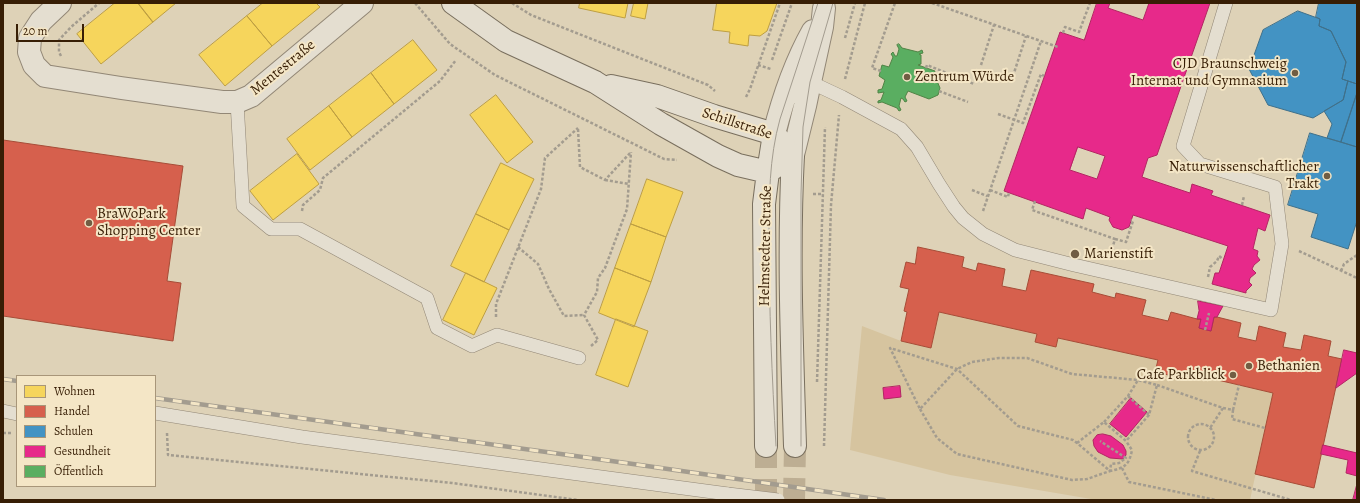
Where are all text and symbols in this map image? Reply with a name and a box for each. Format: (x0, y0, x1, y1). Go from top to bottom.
scale bar (18, 16, 86, 42)
text: 20 m (23, 23, 47, 39)
street label: Mentestraße (247, 36, 319, 100)
place label: CJD Braunschweig Internat und Gymnasium (1131, 55, 1287, 90)
place label: Zentrum Würde (915, 68, 1014, 86)
marker: CJD Braunschweig Internat und Gymnasium (1290, 68, 1300, 78)
marker: Zentrum Würde (902, 72, 912, 82)
street label: Schillstraße (700, 104, 774, 144)
place label: Naturwissenschaftlicher Trakt (1169, 158, 1319, 193)
marker: Naturwissenschaftlicher Trakt (1322, 171, 1332, 181)
street label: Helmstedter Straße (756, 185, 776, 307)
place label: BraWoPark Shopping Center (97, 205, 200, 240)
marker: BraWoPark Shopping Center (84, 218, 94, 228)
place label: Marienstift (1084, 245, 1153, 263)
marker: Marienstift (1069, 248, 1081, 260)
place label: Bethanien (1257, 357, 1320, 375)
marker: Bethanien (1244, 361, 1254, 371)
place label: Cafe Parkblick (1137, 366, 1225, 384)
marker: Cafe Parkblick (1228, 370, 1238, 380)
legend (16, 375, 156, 487)
text: Wohnen (54, 383, 95, 399)
text: Handel (54, 403, 90, 419)
text: Schulen (54, 423, 93, 439)
text: Gesundheit (54, 443, 111, 459)
text: Öffentlich (54, 463, 103, 479)

